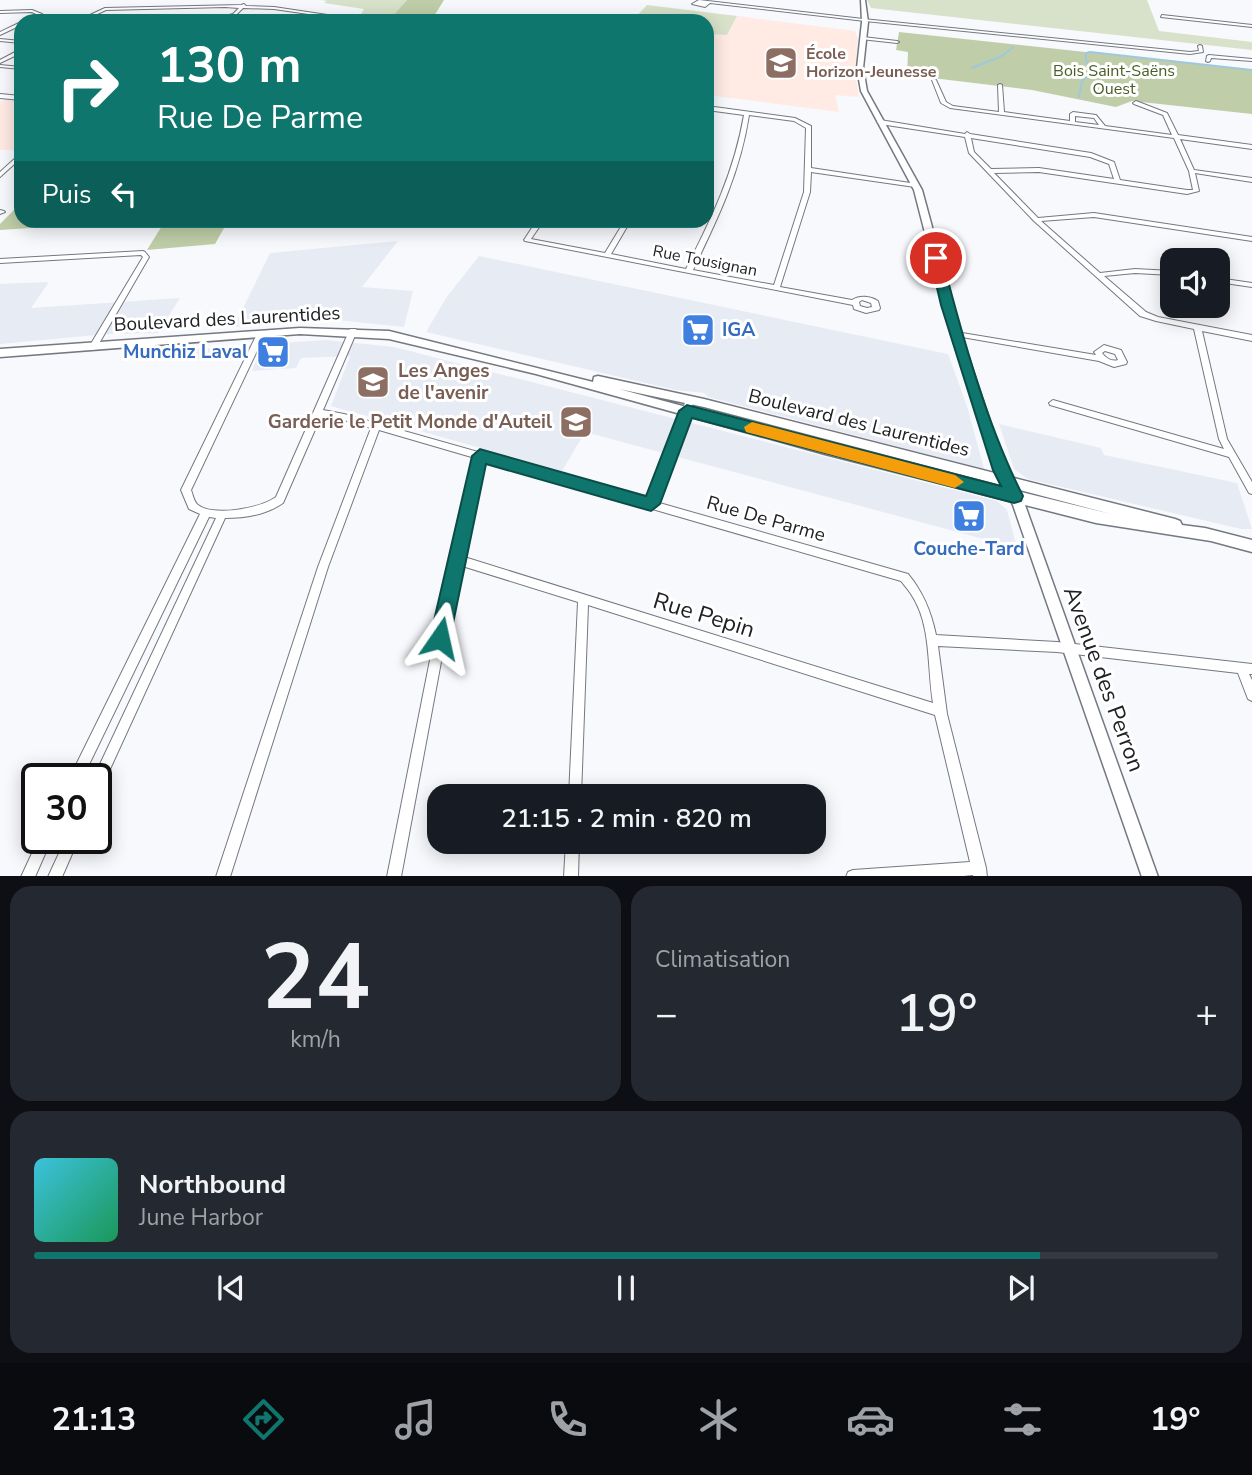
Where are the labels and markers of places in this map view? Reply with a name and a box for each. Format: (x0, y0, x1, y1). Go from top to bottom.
place label: École Horizon-Jeunesse (806, 43, 937, 83)
school or university icon: École Horizon-Jeunesse (762, 44, 800, 82)
pin (906, 228, 966, 288)
supermarket icon: IGA (679, 311, 717, 349)
place label: IGA (722, 317, 756, 343)
supermarket icon: Munchiz Laval (254, 333, 292, 371)
place label: Munchiz Laval (123, 339, 248, 365)
place label: Les Anges de l'avenir (398, 358, 490, 406)
school or university icon: Les Anges de l'avenir (354, 363, 392, 401)
school or university icon: Garderie le Petit Monde d'Auteil (557, 403, 595, 441)
place label: Garderie le Petit Monde d'Auteil (268, 409, 552, 435)
supermarket icon: Couche-Tard (950, 497, 988, 535)
place label: Couche-Tard (913, 536, 1025, 562)

